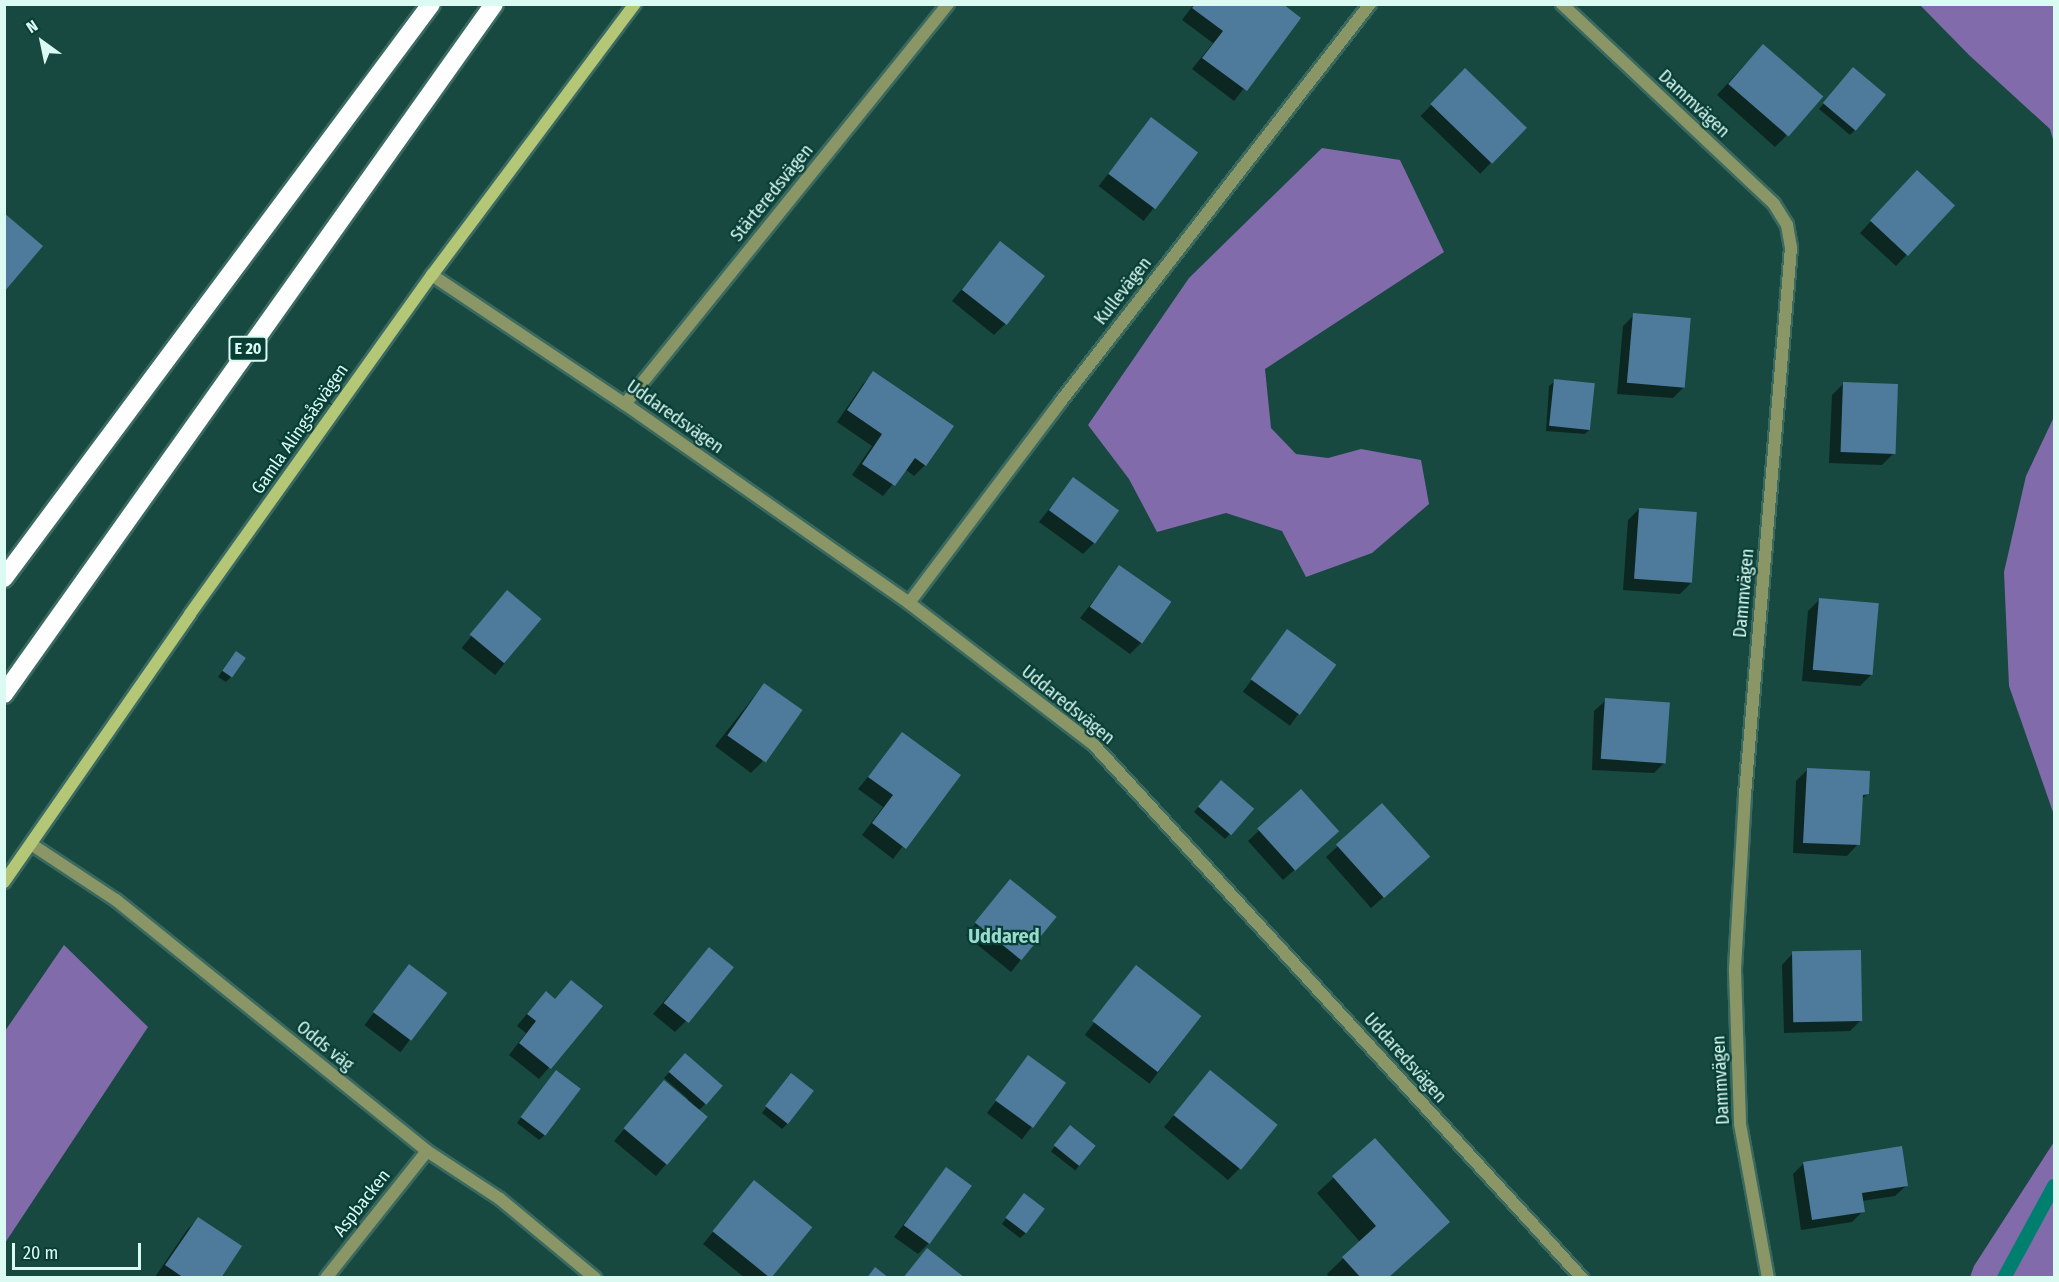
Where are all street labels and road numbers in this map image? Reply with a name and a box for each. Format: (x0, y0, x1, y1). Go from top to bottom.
street label: Dammvägen (1654, 66, 1734, 142)
street label: Stärteredsvägen (726, 140, 818, 246)
street label: Kullevägen (1090, 253, 1156, 329)
road number: E 20 (227, 336, 269, 362)
street label: Gamla Alingsåsvägen (247, 360, 353, 498)
street label: Uddaredsvägen (622, 376, 728, 458)
street label: Dammvägen (1729, 547, 1759, 639)
street label: Uddaredsvägen (1017, 661, 1119, 749)
street label: Uddaredsvägen (1359, 1009, 1451, 1107)
street label: Odds väg (292, 1016, 358, 1076)
street label: Dammvägen (1708, 1035, 1734, 1125)
street label: Aspbacken (329, 1165, 395, 1241)

